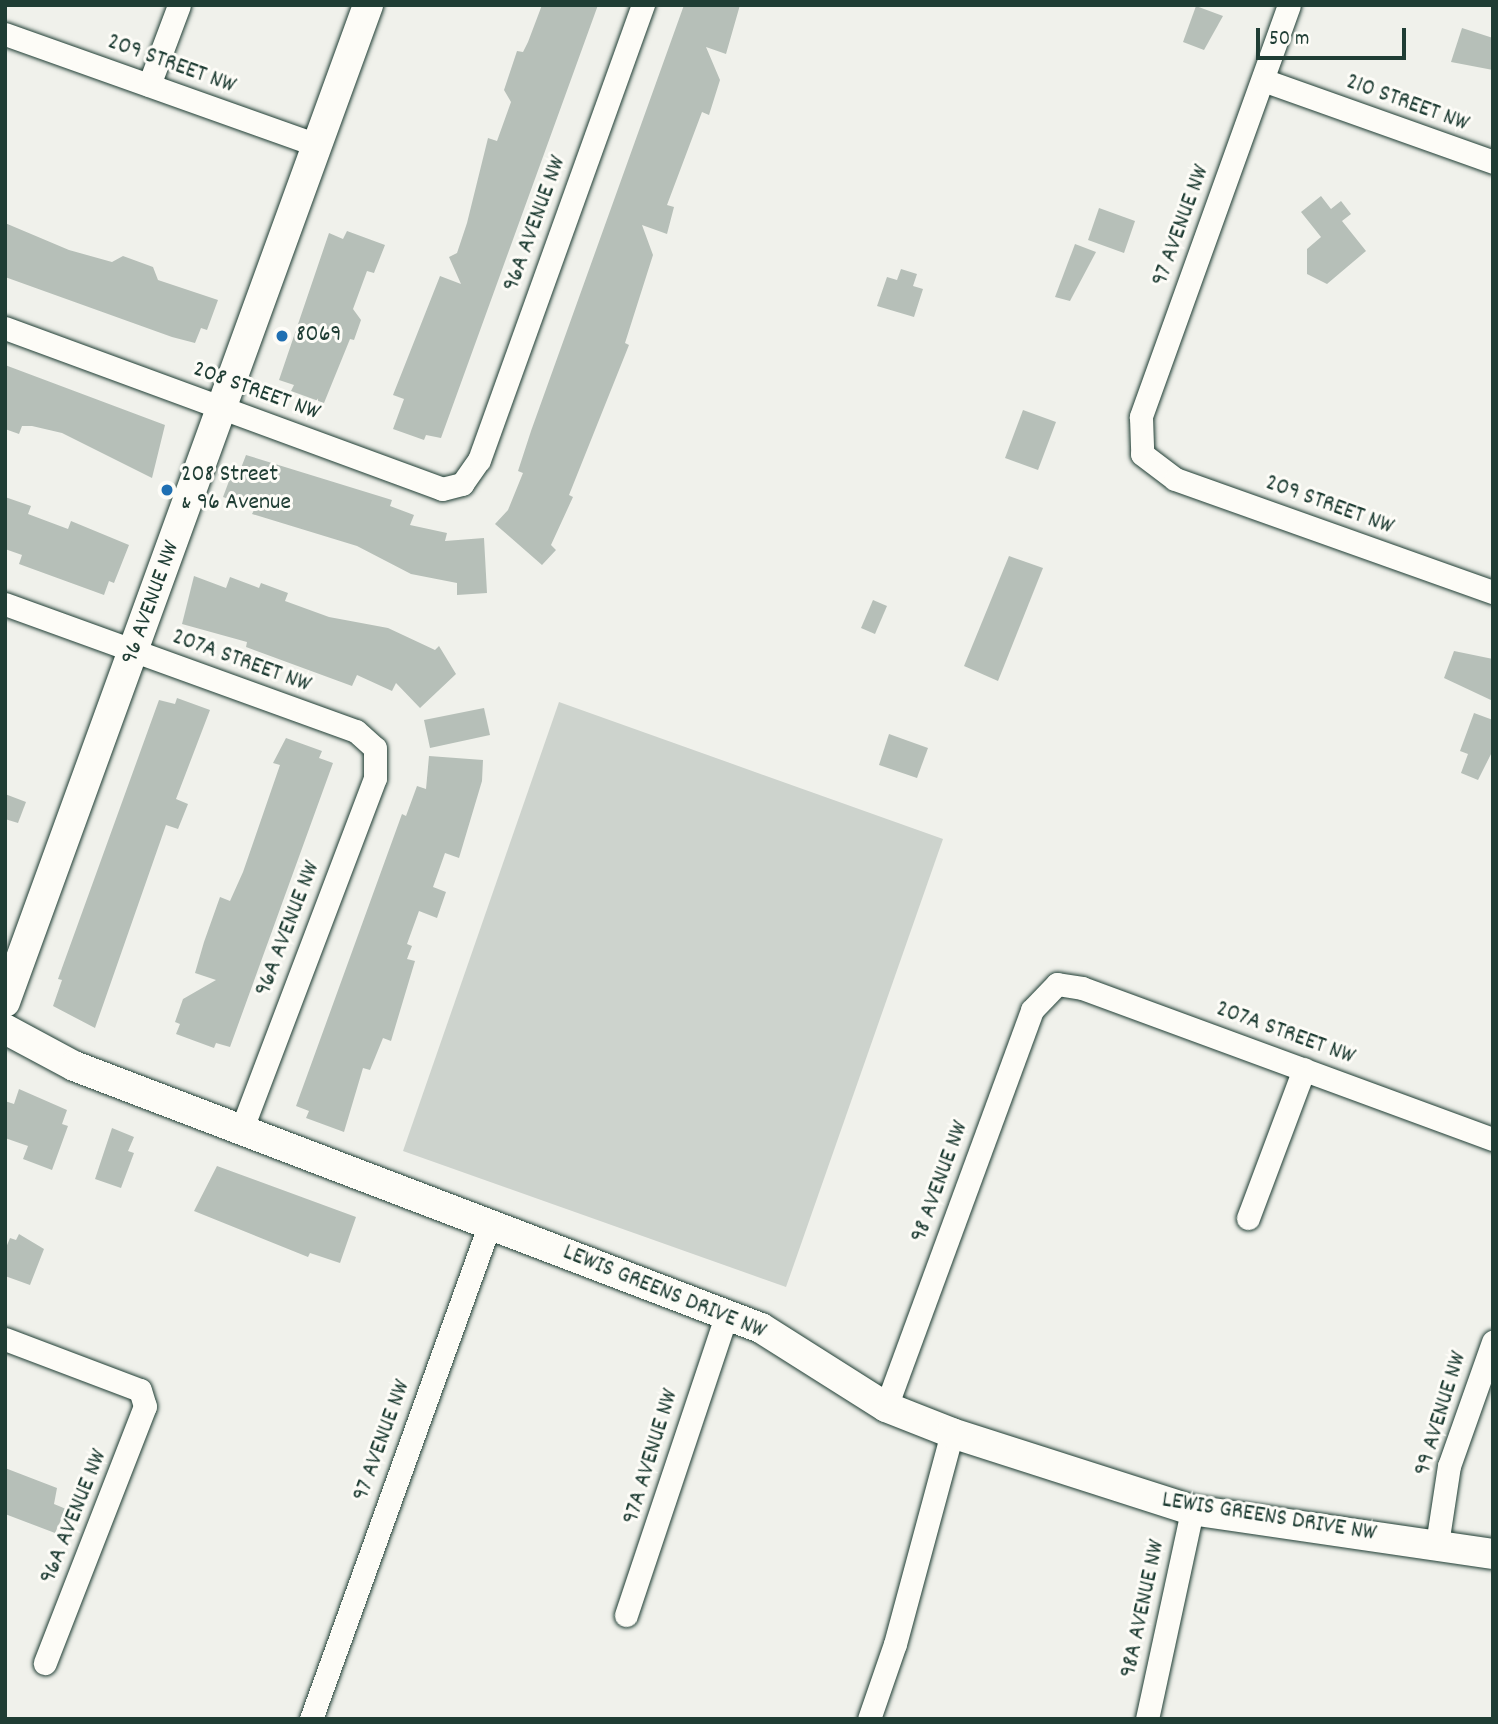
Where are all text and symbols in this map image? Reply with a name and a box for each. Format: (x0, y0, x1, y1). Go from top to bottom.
scale bar (1260, 14, 1410, 58)
text: 50 m (1269, 25, 1309, 55)
street label: 209 STREET NW (103, 28, 239, 102)
street label: 210 STREET NW (1342, 68, 1472, 140)
street label: 96A AVENUE NW (498, 152, 574, 296)
street label: 97 AVENUE NW (1147, 162, 1217, 290)
place label: 8069 (296, 322, 341, 350)
marker: 8069 (274, 328, 290, 344)
street label: 208 STREET NW (189, 356, 323, 428)
place label: 208 Street & 96 Avenue (181, 462, 291, 518)
street label: 209 STREET NW (1261, 469, 1397, 543)
marker: 208 Street & 96 Avenue (159, 482, 175, 498)
street label: 96 AVENUE NW (116, 537, 188, 669)
street label: 207A STREET NW (168, 624, 314, 700)
street label: 96A AVENUE NW (250, 857, 328, 1001)
street label: 207A STREET NW (1212, 996, 1358, 1072)
street label: 98 AVENUE NW (906, 1117, 976, 1247)
street label: LEWIS GREENS DRIVE NW (558, 1239, 770, 1347)
street label: 99 AVENUE NW (1409, 1348, 1475, 1480)
street label: 97 AVENUE NW (348, 1377, 418, 1505)
street label: 97A AVENUE NW (618, 1386, 686, 1528)
street label: 96A AVENUE NW (35, 1446, 115, 1588)
street label: LEWIS GREENS DRIVE NW (1160, 1487, 1378, 1549)
street label: 98A AVENUE NW (1115, 1537, 1173, 1681)

